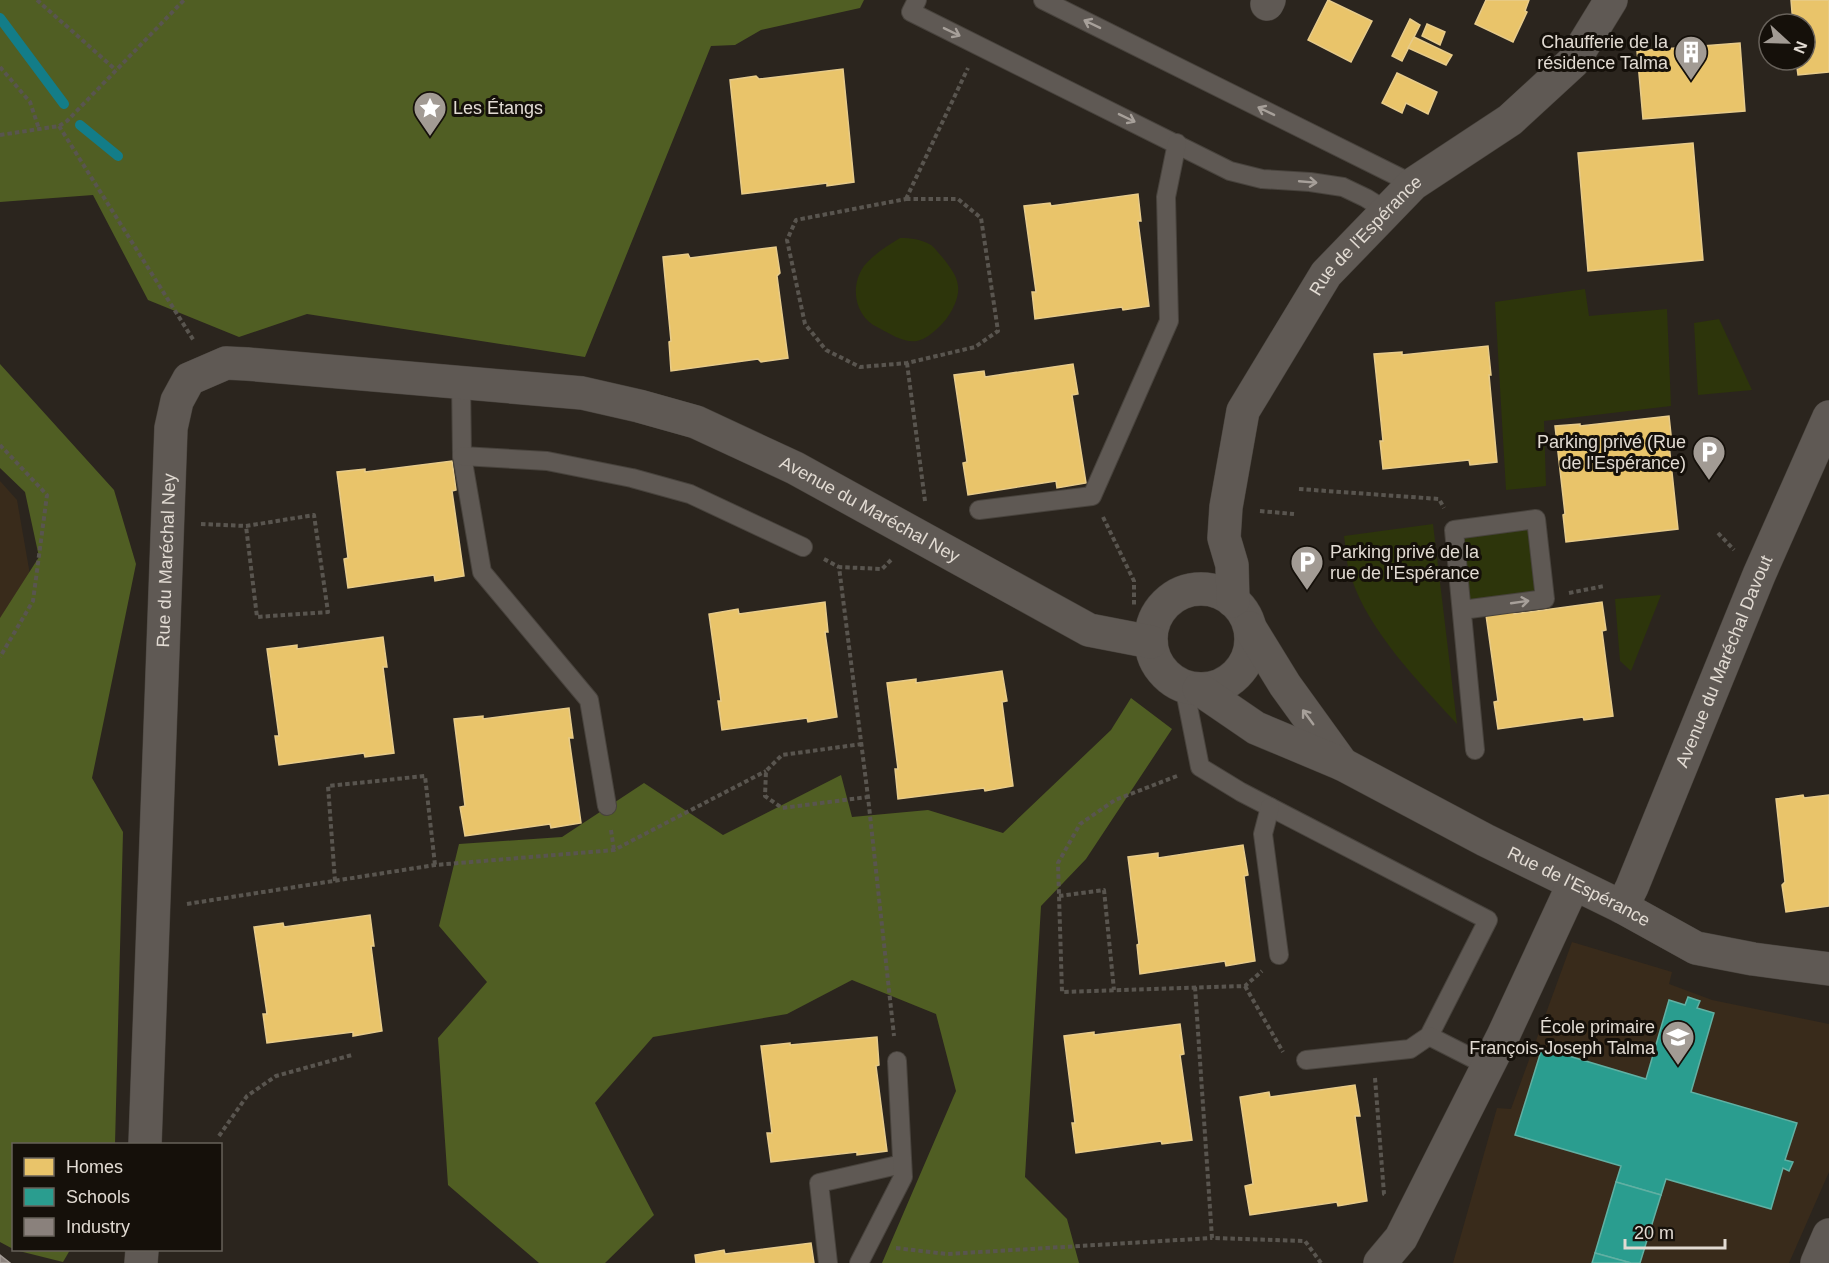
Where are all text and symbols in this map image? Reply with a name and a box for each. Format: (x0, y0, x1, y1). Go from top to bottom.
north arrow (1757, 12, 1817, 72)
one-way arrow (1083, 18, 1101, 30)
one-way arrow (942, 27, 960, 39)
place label: Chaufferie de la résidence Talma (1537, 32, 1669, 73)
building icon: Chaufferie de la résidence Talma (1673, 34, 1709, 81)
text: N (1790, 39, 1810, 56)
place icon: Les Étangs (412, 90, 448, 137)
place label: Les Étangs (453, 98, 543, 118)
one-way arrow (1258, 105, 1276, 117)
one-way arrow (1117, 113, 1135, 125)
street label: Rue de l'Espérance (1305, 171, 1425, 299)
one-way arrow (1297, 177, 1317, 188)
place label: Parking privé (Rue de l'Espérance) (1537, 432, 1686, 473)
parking icon: Parking privé (Rue de l'Espérance) (1691, 434, 1727, 481)
street label: Avenue du Maréchal Ney (777, 452, 963, 567)
street label: Rue du Maréchal Ney (153, 473, 179, 648)
place label: Parking privé de la rue de l'Espérance (1330, 542, 1480, 583)
parking icon: Parking privé de la rue de l'Espérance (1289, 544, 1325, 591)
street label: Avenue du Maréchal Davout (1672, 552, 1776, 770)
one-way arrow (1510, 597, 1530, 608)
one-way arrow (1302, 709, 1314, 725)
street label: Rue de l'Espérance (1504, 843, 1654, 931)
place label: École primaire François-Joseph Talma (1469, 1017, 1656, 1058)
school or university icon: École primaire François-Joseph Talma (1660, 1019, 1696, 1066)
legend (12, 1143, 222, 1251)
text: Homes (66, 1157, 123, 1177)
text: Schools (66, 1187, 130, 1207)
scale bar (1625, 1212, 1726, 1250)
text: Industry (66, 1217, 130, 1237)
text: 20 m (1634, 1223, 1674, 1243)

